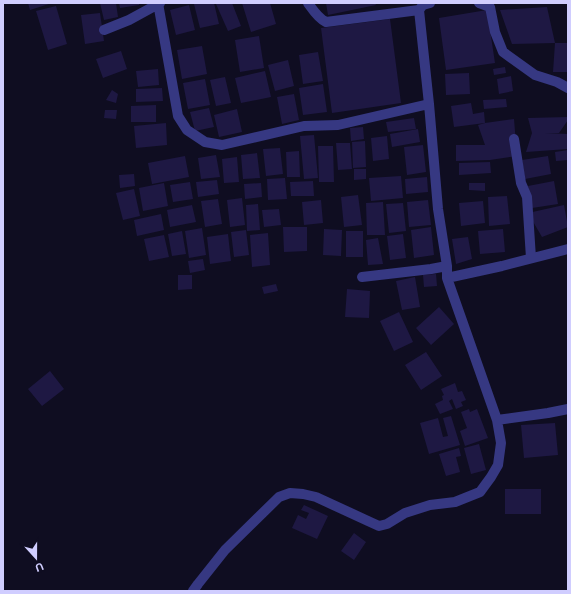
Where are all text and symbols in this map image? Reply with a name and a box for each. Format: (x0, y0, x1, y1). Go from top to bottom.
north arrow (16, 538, 56, 578)
text: U (34, 560, 45, 574)

